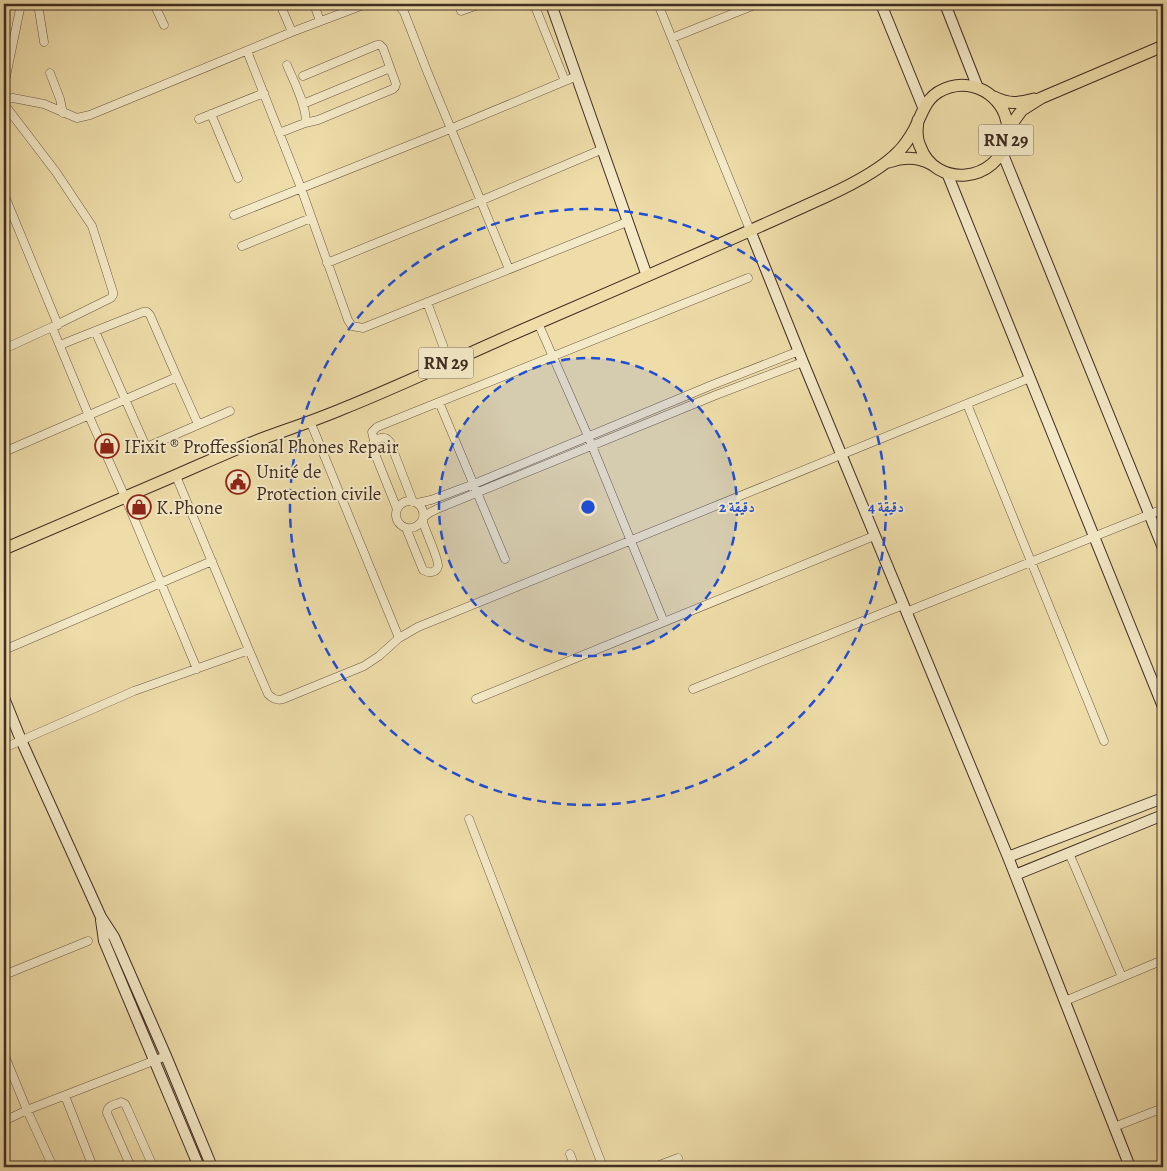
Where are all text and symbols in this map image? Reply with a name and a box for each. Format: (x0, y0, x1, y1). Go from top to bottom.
road number: RN 29 (978, 124, 1034, 156)
road number: RN 29 (418, 348, 474, 378)
shop icon: IFixit ® Proffessional Phones Repair (94, 433, 120, 459)
place label: IFixit ® Proffessional Phones Repair (124, 434, 399, 460)
place label: Unité de Protection civile (256, 459, 381, 507)
public building icon: Unité de Protection civile (225, 469, 251, 495)
shop icon: K.Phone (126, 494, 152, 520)
place label: K.Phone (156, 495, 223, 521)
text: 2 دقيقة (719, 497, 755, 517)
text: 4 دقيقة (868, 497, 904, 517)
centre of rings (579, 498, 597, 516)

